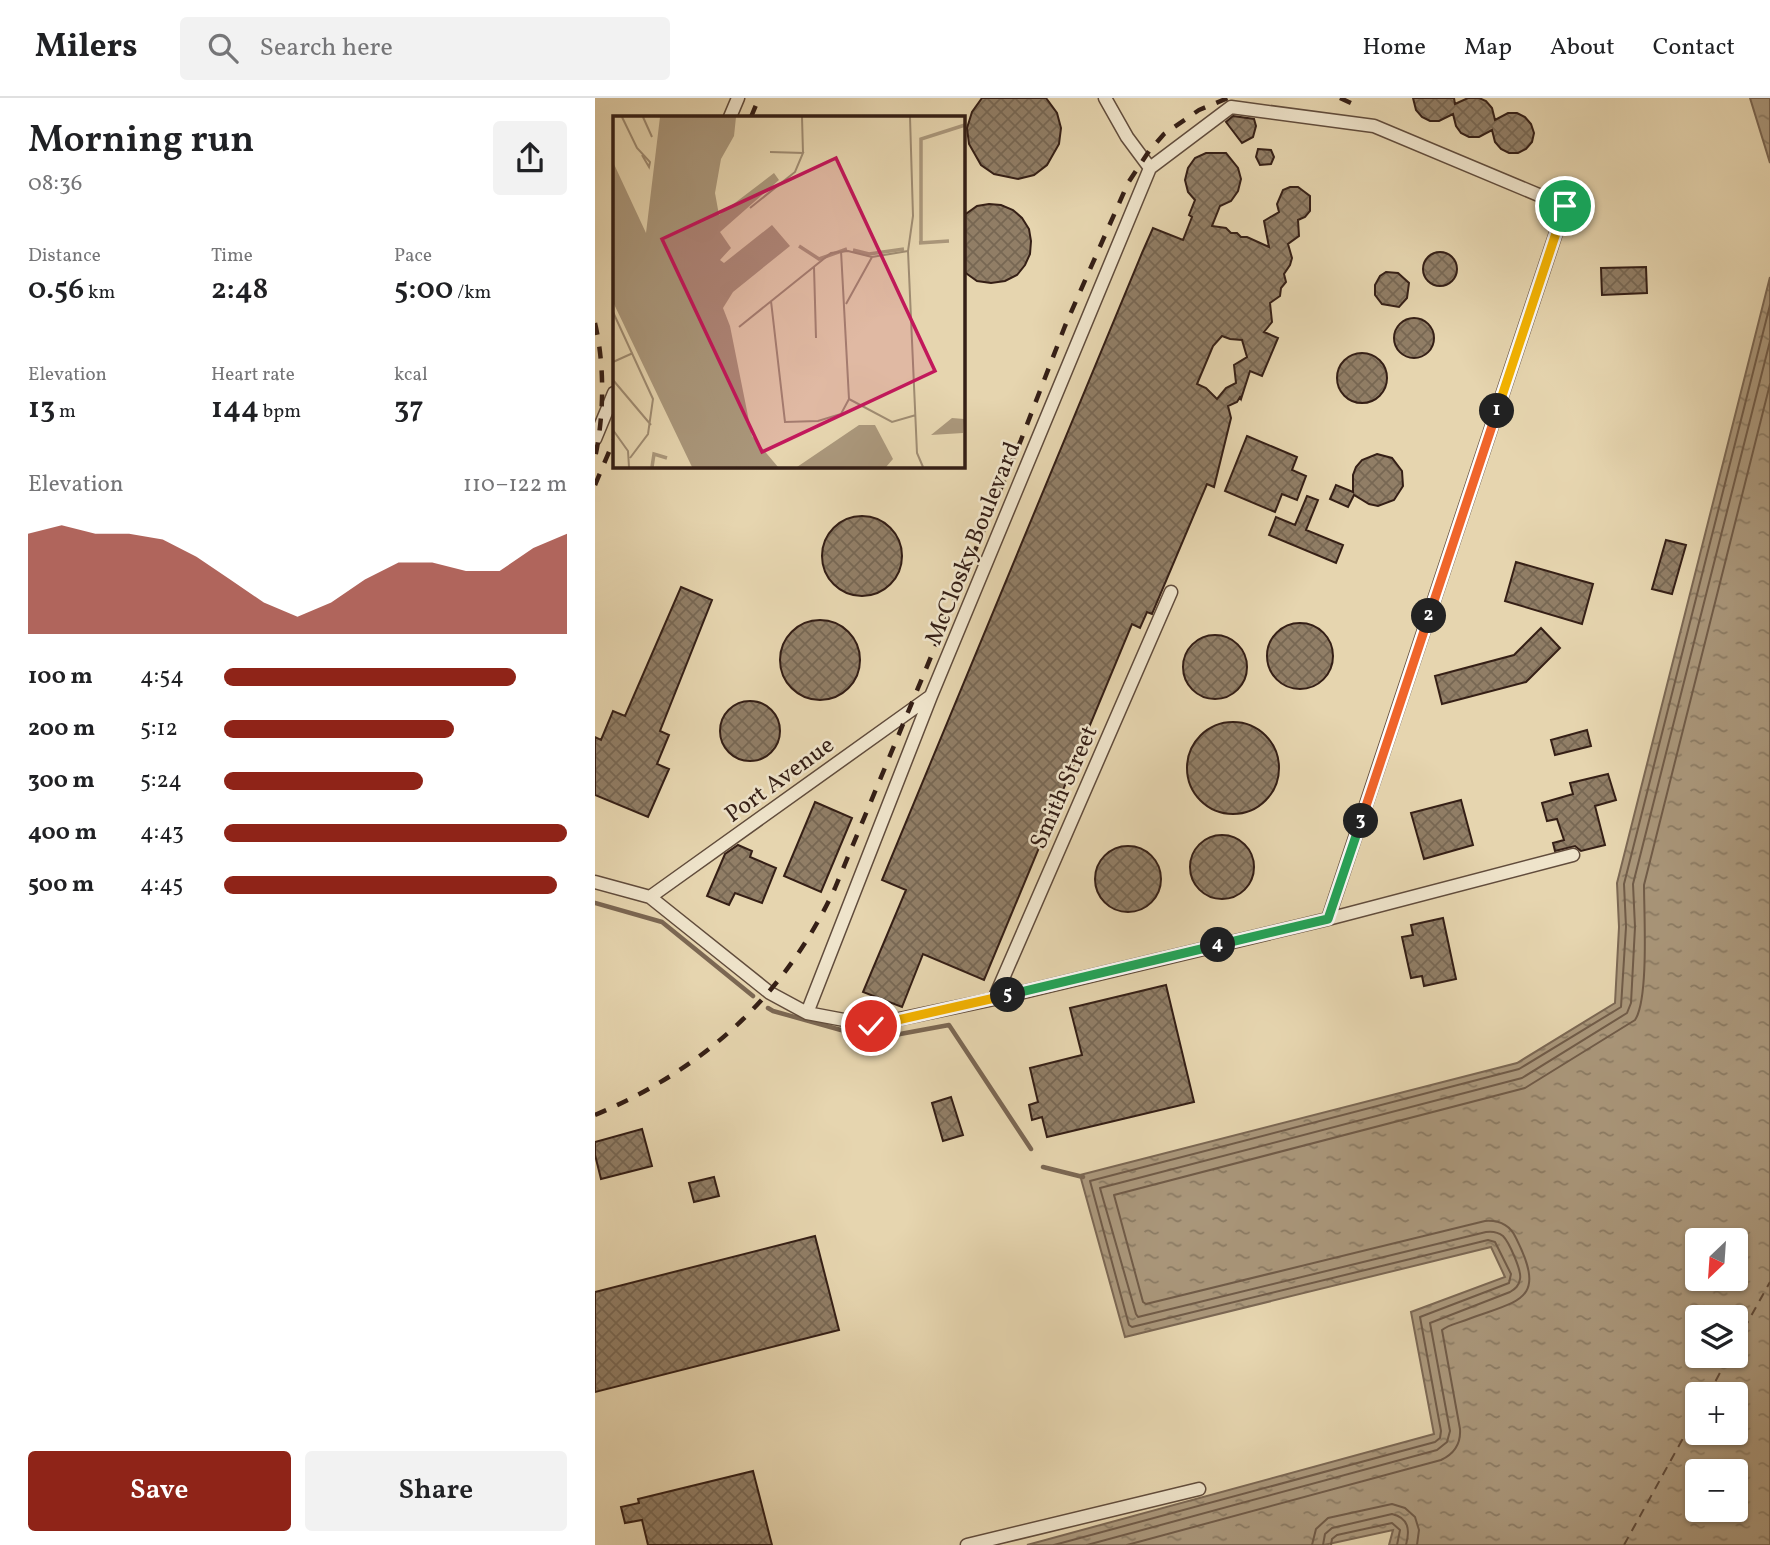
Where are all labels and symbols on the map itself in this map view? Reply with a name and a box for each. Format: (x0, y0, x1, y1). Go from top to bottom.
inset map (613, 116, 964, 467)
pin (1535, 176, 1595, 236)
pin: 1 (1479, 394, 1515, 428)
street label: McClosky Boulevard (918, 437, 1030, 650)
pin: 2 (1411, 598, 1447, 634)
street label: Smith Street (1022, 721, 1107, 855)
street label: Port Avenue (718, 729, 842, 832)
pin: 3 (1343, 804, 1379, 838)
pin: 4 (1201, 928, 1235, 962)
pin: 5 (991, 978, 1025, 1012)
pin (841, 996, 901, 1056)
north arrow (1685, 1228, 1748, 1292)

